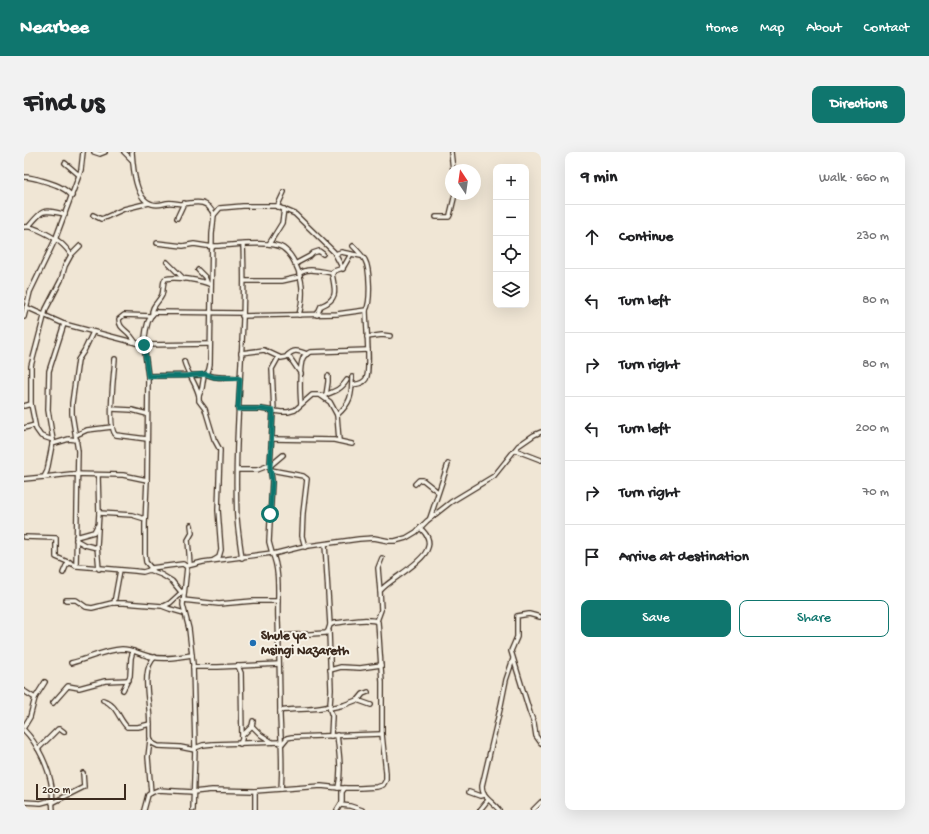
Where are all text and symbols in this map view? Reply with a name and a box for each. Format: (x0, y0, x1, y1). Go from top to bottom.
text: Nearbee (20, 17, 89, 40)
text: Home (706, 20, 738, 37)
text: Map (760, 20, 784, 37)
text: About (806, 20, 842, 37)
text: Contact (864, 20, 909, 37)
button: Directions (812, 86, 905, 123)
text: Find us (24, 88, 104, 121)
north arrow (445, 164, 481, 200)
map controls (493, 164, 529, 308)
button: + (493, 164, 529, 200)
text: 9 min (581, 168, 617, 188)
text: Walk · 660 m (819, 171, 889, 186)
button: − (493, 200, 529, 236)
icon: ahead (581, 226, 603, 248)
text: Continue (619, 228, 673, 246)
text: 230 m (856, 229, 889, 244)
button: locate (493, 236, 529, 272)
button: layers (493, 272, 529, 308)
icon: left (581, 290, 603, 312)
text: Turn left (619, 292, 670, 310)
text: 80 m (862, 293, 889, 308)
route end (135, 336, 153, 354)
icon: right (581, 354, 603, 376)
text: Turn right (619, 356, 679, 374)
text: 80 m (862, 357, 889, 372)
icon: left (581, 418, 603, 440)
text: Turn left (619, 420, 670, 438)
text: 200 m (856, 421, 889, 436)
icon: right (581, 482, 603, 504)
text: Turn right (619, 484, 679, 502)
text: 70 m (863, 485, 889, 500)
route start (261, 505, 279, 523)
icon: arrive (581, 546, 603, 568)
text: Arrive at destination (619, 548, 749, 566)
button: Save (581, 600, 731, 637)
button: Share (739, 600, 889, 637)
place label: Shule ya Msingi Nazareth (261, 629, 349, 659)
marker: Shule ya Msingi Nazareth (248, 638, 258, 648)
scale bar (36, 782, 126, 801)
text: 200 m (42, 785, 70, 797)

